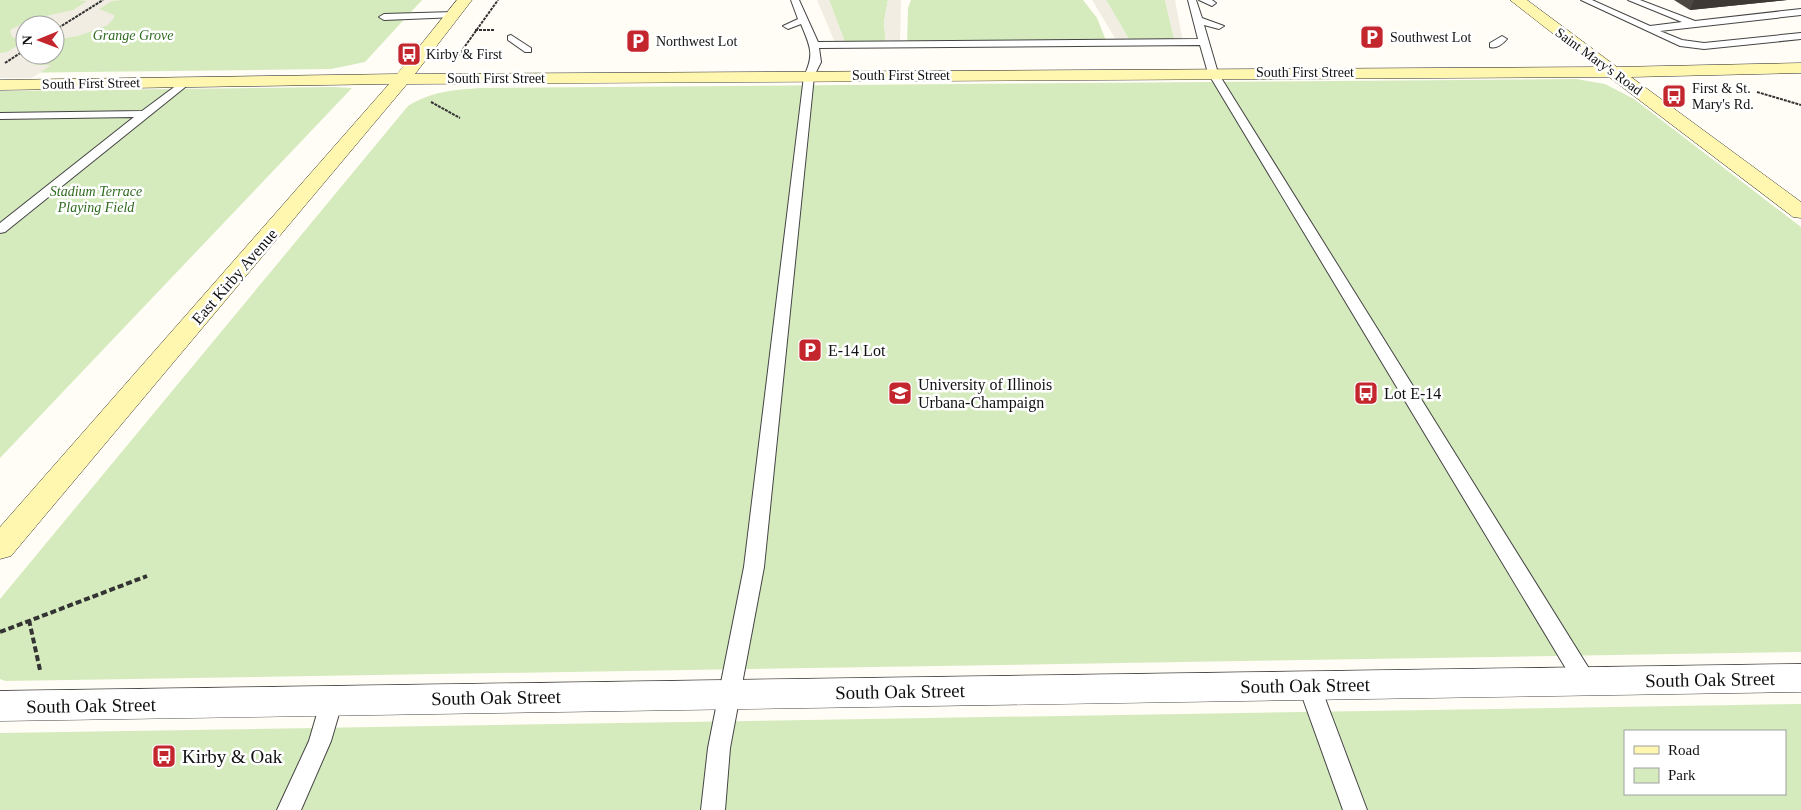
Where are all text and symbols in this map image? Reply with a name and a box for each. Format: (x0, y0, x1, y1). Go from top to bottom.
north arrow (15, 15, 65, 65)
parking icon: Southwest Lot (1359, 24, 1385, 50)
street label: Saint Mary's Road (1552, 25, 1645, 98)
park label: Grange Grove (93, 28, 173, 43)
parking icon: Northwest Lot (625, 28, 651, 54)
place label: Southwest Lot (1390, 30, 1471, 45)
place label: Northwest Lot (656, 34, 737, 49)
text: N (20, 35, 35, 45)
bus stop icon: Kirby & First (396, 41, 422, 67)
place label: Kirby & First (426, 47, 502, 62)
street label: South First Street (1256, 65, 1354, 80)
street label: South First Street (852, 68, 950, 83)
street label: South First Street (447, 71, 545, 86)
street label: South First Street (42, 75, 140, 92)
place label: First & St. Mary's Rd. (1692, 81, 1754, 112)
bus stop icon: First & St. Mary's Rd. (1661, 83, 1687, 109)
park label: Stadium Terrace Playing Field (50, 184, 142, 215)
street label: East Kirby Avenue (188, 225, 281, 328)
parking icon: E-14 Lot (797, 337, 823, 363)
place label: E-14 Lot (828, 342, 886, 359)
place label: University of Illinois Urbana-Champaign (918, 376, 1052, 412)
school or university icon: University of Illinois Urbana-Champaign (887, 380, 913, 406)
bus stop icon: Lot E-14 (1353, 380, 1379, 406)
place label: Lot E-14 (1384, 385, 1441, 402)
street label: South Oak Street (1645, 668, 1776, 691)
street label: South Oak Street (1240, 674, 1371, 697)
street label: South Oak Street (835, 680, 966, 703)
street label: South Oak Street (431, 686, 562, 709)
street label: South Oak Street (26, 694, 157, 717)
legend (1624, 730, 1786, 795)
text: Road (1668, 742, 1700, 758)
bus stop icon: Kirby & Oak (151, 743, 177, 769)
place label: Kirby & Oak (182, 746, 283, 767)
text: Park (1668, 767, 1696, 783)

